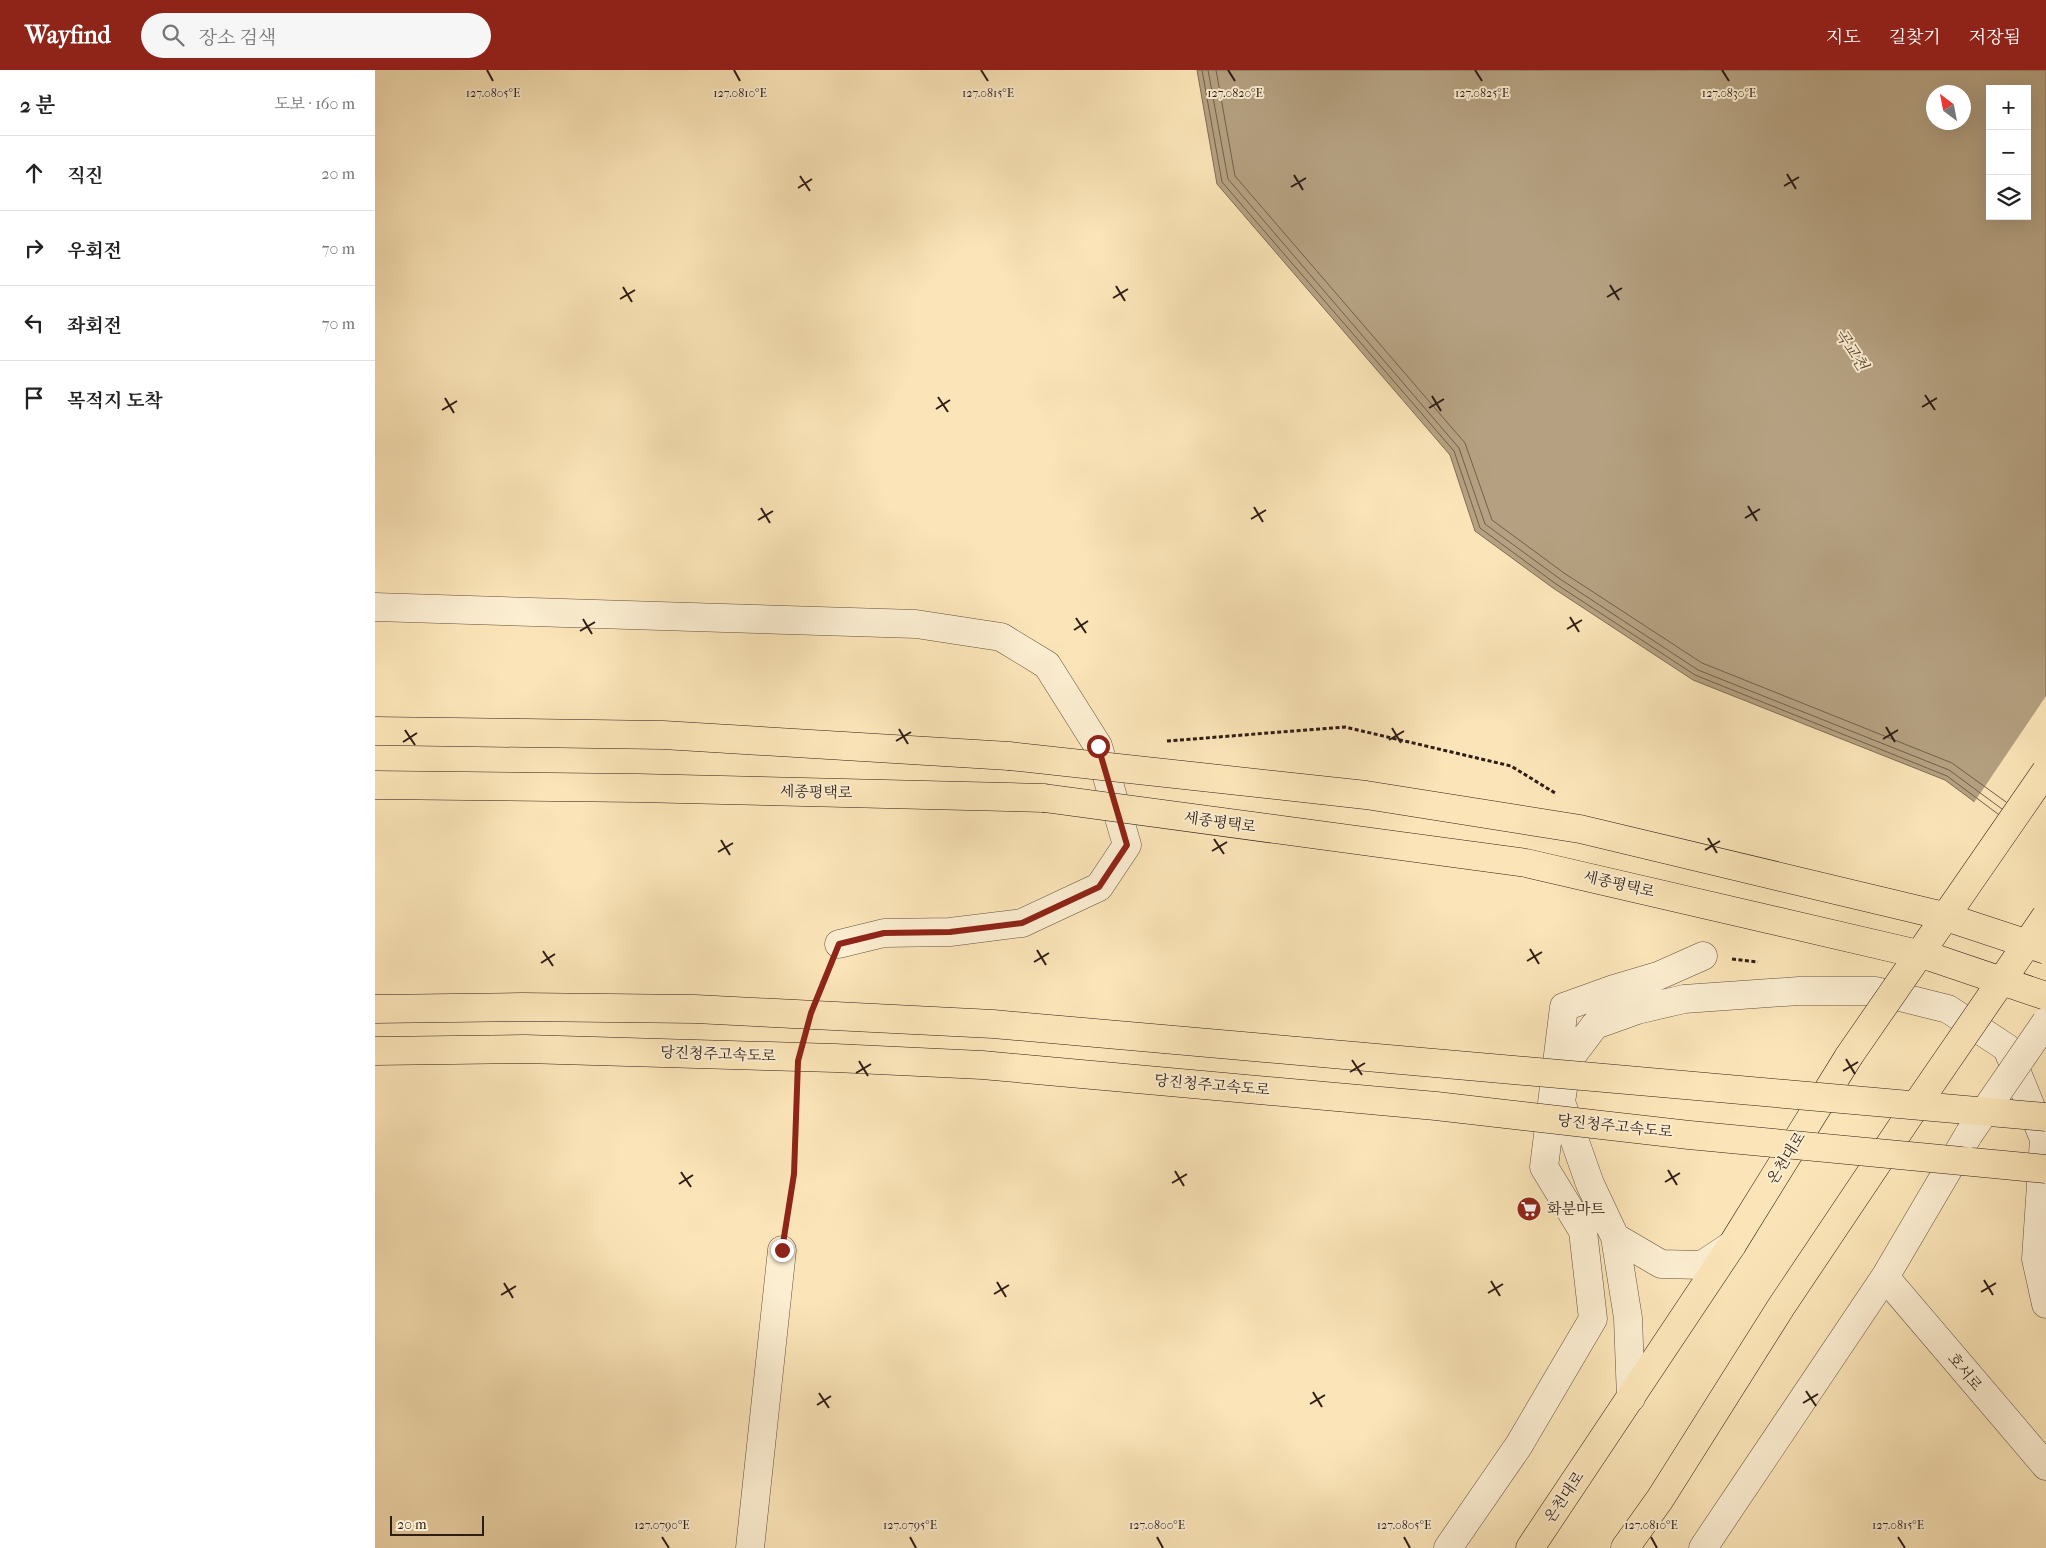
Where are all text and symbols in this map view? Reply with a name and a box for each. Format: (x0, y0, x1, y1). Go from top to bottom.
search box (141, 13, 491, 58)
text: Wayfind (25, 21, 111, 49)
icon: search (159, 21, 187, 49)
text: 장소 검색 (199, 27, 276, 49)
text: 지도 (1826, 27, 1861, 48)
text: 길찾기 (1889, 27, 1941, 48)
text: 저장됨 (1969, 27, 2021, 48)
north arrow (1926, 85, 1971, 130)
map controls (1986, 85, 2031, 220)
button: + (1986, 85, 2031, 130)
text: 127.0805°E (466, 86, 520, 100)
text: 127.0810°E (713, 86, 767, 100)
text: 127.0815°E (962, 86, 1014, 100)
text: 127.0820°E (1207, 86, 1263, 100)
text: 127.0825°E (1455, 86, 1509, 100)
text: 127.0830°E (1702, 86, 1756, 100)
text: 2 분 (20, 93, 56, 117)
text: 도보 · 160 m (274, 94, 355, 113)
button: − (1986, 130, 2031, 175)
icon: ahead (20, 159, 48, 187)
text: 20 m (321, 164, 355, 183)
text: 직진 (67, 165, 104, 187)
button: layers (1986, 175, 2031, 220)
icon: right (20, 234, 48, 262)
text: 70 m (322, 239, 355, 258)
text: 우회전 (67, 240, 122, 262)
icon: left (20, 309, 48, 337)
text: 70 m (322, 314, 355, 333)
text: 좌회전 (67, 315, 122, 337)
water label: 곡교천 (1831, 325, 1873, 375)
icon: arrive (20, 384, 48, 412)
text: 목적지 도착 (67, 390, 163, 412)
route start (1087, 735, 1110, 758)
street label: 세종평택로 (780, 782, 853, 802)
street label: 세종평택로 (1183, 808, 1258, 836)
street label: 세종평택로 (1582, 867, 1657, 901)
street label: 당진청주고속도로 (660, 1043, 777, 1065)
street label: 당진청주고속도로 (1153, 1071, 1271, 1099)
street label: 당진청주고속도로 (1556, 1111, 1674, 1141)
street label: 온천대로 (1763, 1128, 1809, 1187)
supermarket icon: 화분마트 (1516, 1196, 1542, 1222)
place label: 화분마트 (1547, 1200, 1605, 1218)
route end (771, 1239, 794, 1262)
street label: 호서로 (1944, 1350, 1986, 1395)
street label: 온천대로 (1540, 1468, 1588, 1526)
scale bar (390, 1513, 484, 1536)
text: 20 m (397, 1516, 427, 1533)
text: 127.0790°E (634, 1518, 690, 1532)
text: 127.0795°E (883, 1518, 937, 1532)
text: 127.0800°E (1129, 1518, 1185, 1532)
text: 127.0805°E (1377, 1518, 1431, 1532)
text: 127.0810°E (1624, 1518, 1678, 1532)
text: 127.0815°E (1872, 1518, 1924, 1532)

